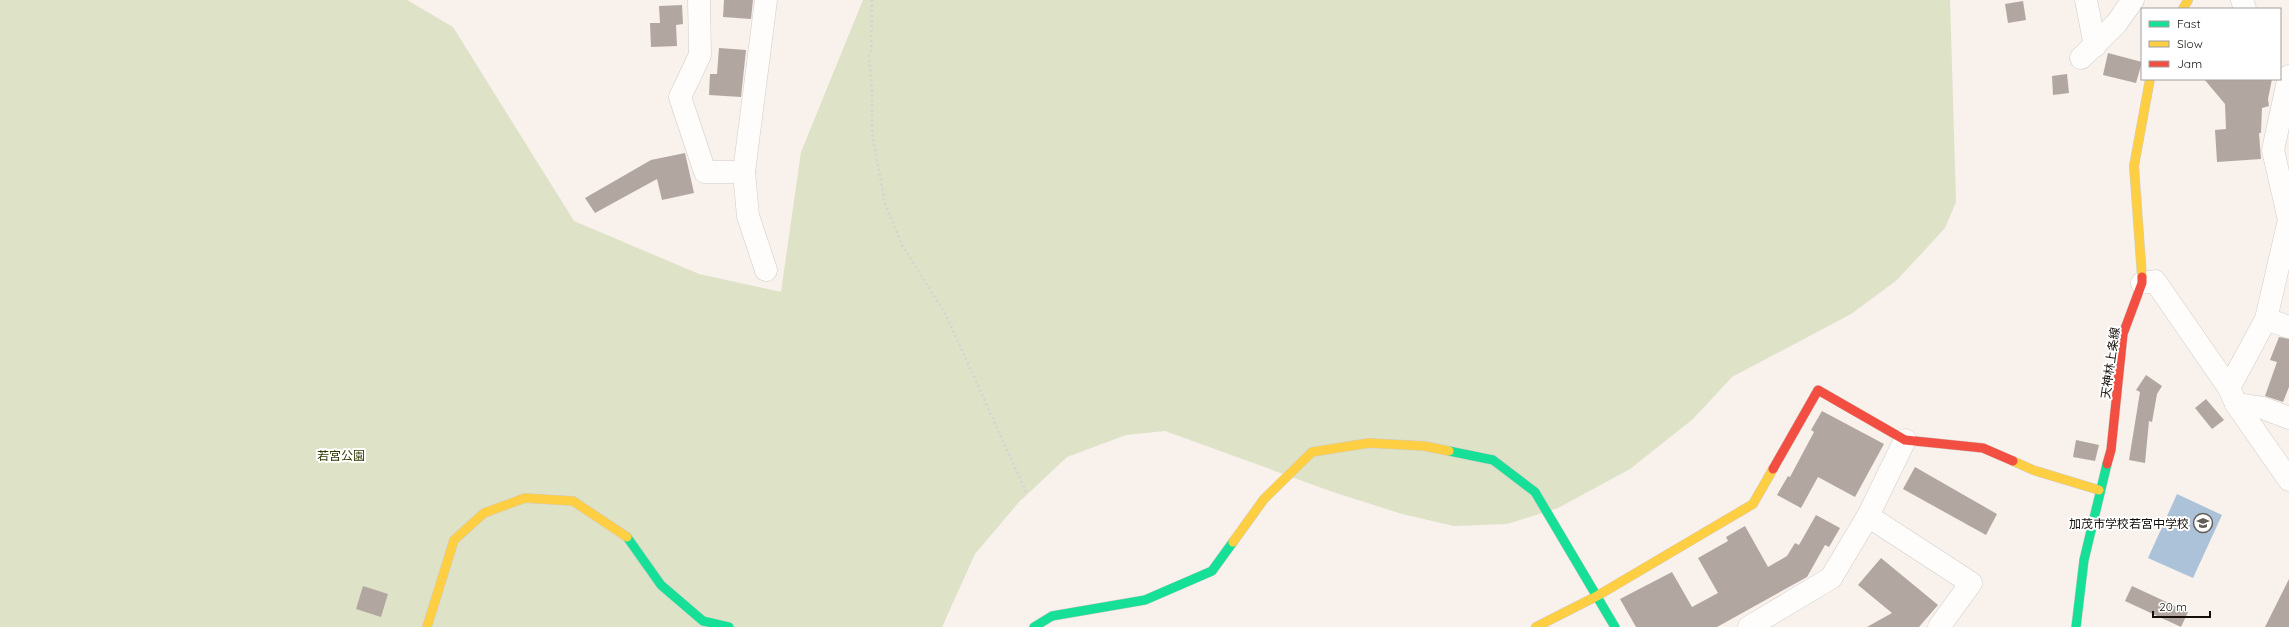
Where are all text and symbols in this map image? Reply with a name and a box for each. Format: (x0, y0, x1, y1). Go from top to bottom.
legend (2141, 8, 2281, 80)
text: Fast (2177, 16, 2201, 31)
text: Slow (2177, 36, 2203, 51)
text: Jam (2177, 56, 2202, 71)
street label: 天神林上条線 (2098, 326, 2122, 400)
park label: 若宮公園 (317, 448, 365, 463)
school or university icon: 加茂市学校若宮中学校 (2192, 512, 2214, 534)
place label: 加茂市学校若宮中学校 (2069, 516, 2189, 531)
scale bar (2153, 593, 2210, 619)
text: 20 m (2159, 599, 2187, 614)

